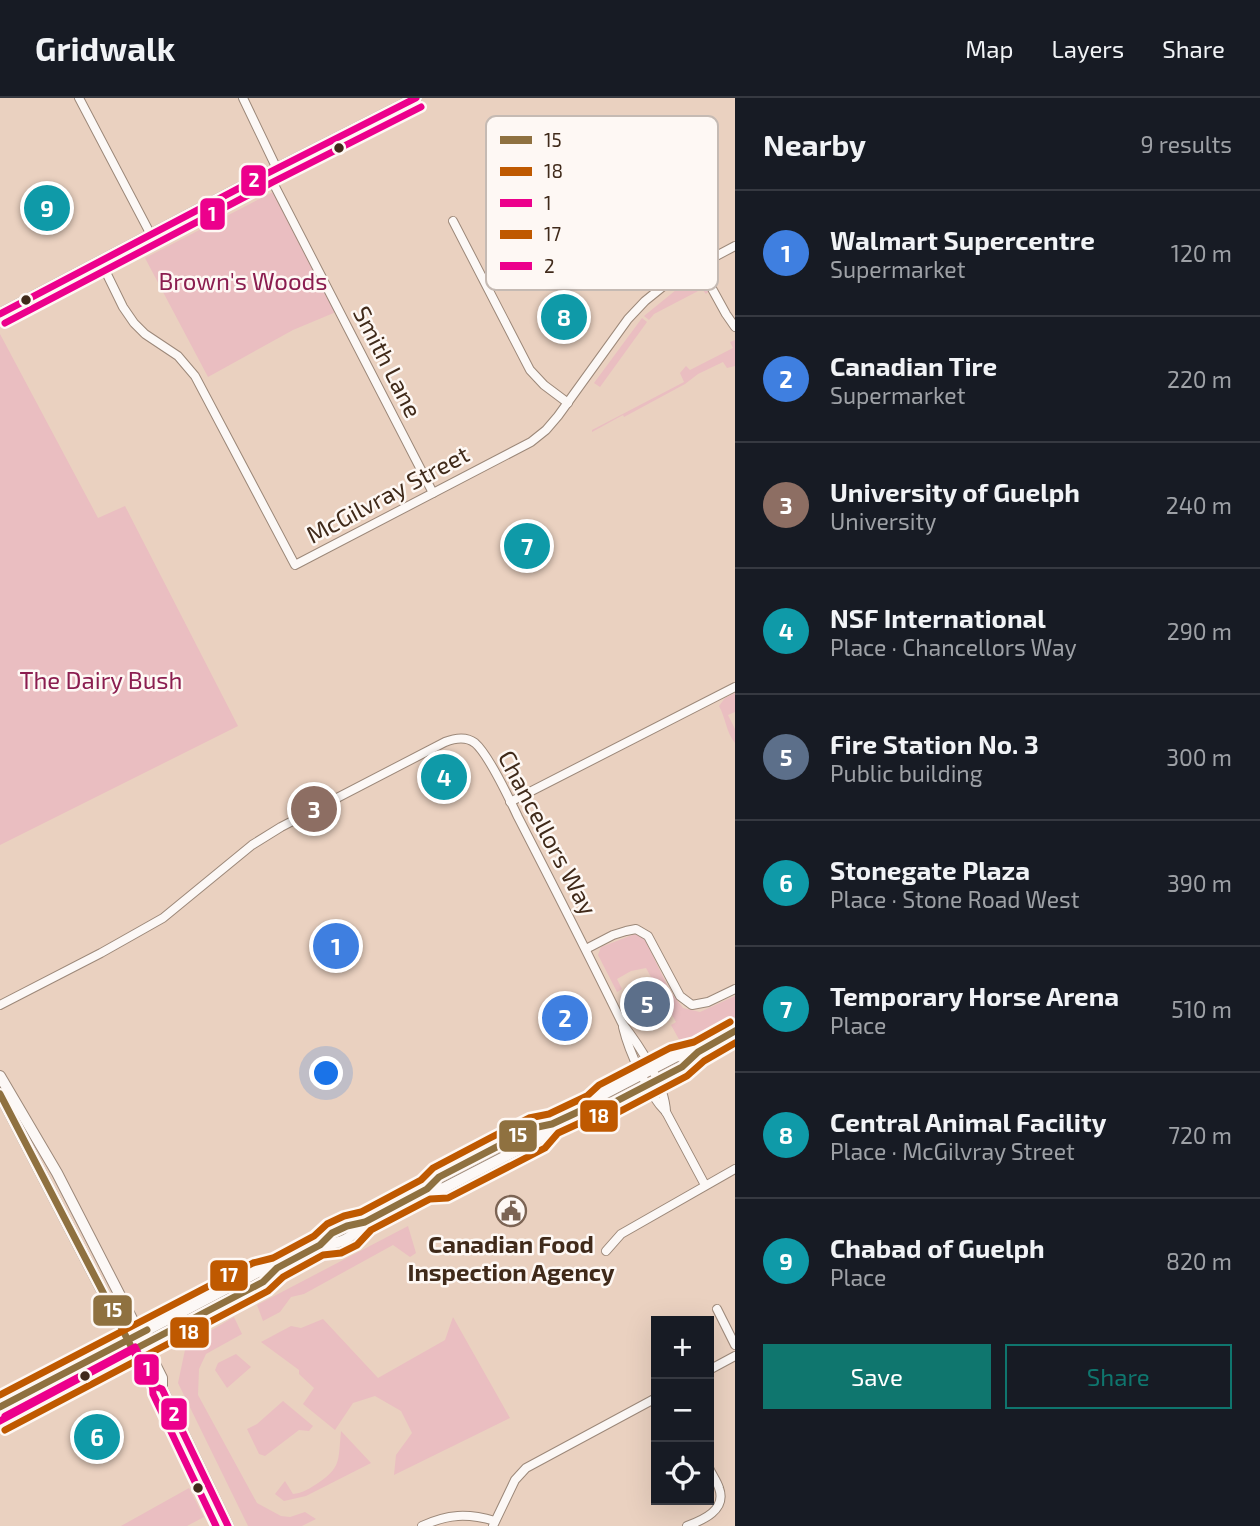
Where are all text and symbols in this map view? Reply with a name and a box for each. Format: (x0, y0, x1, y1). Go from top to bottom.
text: Gridwalk (35, 28, 175, 68)
text: Map (965, 34, 1013, 63)
text: Layers (1051, 34, 1124, 63)
text: Share (1162, 34, 1225, 63)
legend (486, 116, 718, 290)
text: Nearby (763, 126, 866, 162)
text: 15 (544, 128, 562, 151)
text: 9 results (1141, 130, 1232, 158)
unlabelled marker (332, 141, 346, 155)
text: 18 (544, 159, 563, 182)
line badge: 2 (240, 164, 267, 197)
text: 2 (248, 168, 260, 191)
pin: 9 (24, 182, 70, 234)
text: 1 (544, 191, 552, 214)
line badge: 1 (199, 197, 226, 231)
text: 1 (208, 202, 216, 225)
text: 17 (544, 222, 562, 245)
text: Walmart Supercentre (830, 224, 1095, 255)
text: 1 (781, 239, 791, 267)
text: 120 m (1171, 239, 1232, 267)
text: 2 (544, 254, 555, 277)
text: Supermarket (830, 255, 965, 283)
park label: Brown's Woods (158, 266, 328, 295)
pin: 8 (541, 291, 587, 343)
unlabelled marker (19, 293, 33, 307)
street label: Smith Lane (348, 301, 429, 422)
text: Canadian Tire (830, 350, 997, 381)
text: 2 (779, 365, 793, 393)
text: 220 m (1167, 365, 1232, 393)
text: Supermarket (830, 381, 965, 409)
street label: McGilvray Street (301, 439, 474, 549)
text: University of Guelph (830, 476, 1080, 507)
text: 3 (779, 491, 793, 519)
text: 240 m (1166, 491, 1232, 519)
text: University (830, 507, 936, 535)
pin: 7 (504, 520, 550, 572)
text: NSF International (830, 602, 1046, 633)
text: 4 (779, 617, 793, 645)
text: 290 m (1167, 617, 1232, 645)
text: Place · Chancellors Way (830, 633, 1077, 661)
park label: The Dairy Bush (19, 665, 183, 694)
text: Fire Station No. 3 (830, 728, 1039, 759)
text: 5 (780, 743, 792, 771)
text: 300 m (1166, 743, 1232, 771)
street label: Chancellors Way (493, 745, 604, 920)
pin: 4 (421, 751, 467, 803)
text: Public building (830, 759, 983, 787)
pin: 3 (291, 783, 337, 835)
text: Stonegate Plaza (830, 854, 1030, 885)
text: 6 (779, 869, 793, 897)
text: 390 m (1167, 869, 1232, 897)
text: Place · Stone Road West (830, 885, 1080, 913)
pin: 1 (313, 920, 359, 972)
pin: 5 (624, 978, 670, 1030)
text: Temporary Horse Arena (830, 980, 1119, 1011)
pin: 2 (542, 992, 588, 1044)
text: 7 (780, 995, 792, 1023)
text: 510 m (1171, 995, 1232, 1023)
text: Place (830, 1011, 886, 1039)
your location (309, 1056, 343, 1090)
line badge: 18 (579, 1099, 619, 1133)
text: 18 (589, 1104, 609, 1127)
text: Central Animal Facility (830, 1106, 1106, 1137)
line badge: 15 (498, 1119, 538, 1153)
text: 8 (779, 1121, 793, 1149)
text: 720 m (1168, 1121, 1232, 1149)
text: 15 (509, 1123, 527, 1146)
text: Place · McGilvray Street (830, 1137, 1075, 1165)
public building icon: Canadian Food Inspection Agency (494, 1194, 528, 1228)
place label: Canadian Food Inspection Agency (407, 1229, 615, 1286)
text: Chabad of Guelph (830, 1232, 1045, 1263)
text: 9 (779, 1247, 793, 1275)
text: 820 m (1166, 1247, 1232, 1275)
line badge: 17 (209, 1259, 249, 1292)
text: 17 (220, 1263, 238, 1286)
text: Place (830, 1263, 886, 1291)
line badge: 15 (92, 1294, 133, 1327)
text: 15 (104, 1298, 122, 1321)
line badge: 18 (169, 1316, 210, 1349)
map controls (651, 1316, 714, 1505)
button: + (651, 1316, 714, 1379)
text: 18 (179, 1320, 199, 1343)
button: Save (763, 1344, 991, 1409)
button: Share (1005, 1344, 1232, 1409)
line badge: 1 (133, 1353, 160, 1386)
text: 1 (143, 1357, 151, 1380)
unlabelled marker (78, 1369, 92, 1383)
button: − (651, 1379, 714, 1442)
line badge: 2 (160, 1397, 188, 1431)
text: 2 (168, 1402, 180, 1425)
pin: 6 (74, 1411, 120, 1463)
button: locate (651, 1442, 714, 1505)
unlabelled marker (191, 1481, 205, 1495)

